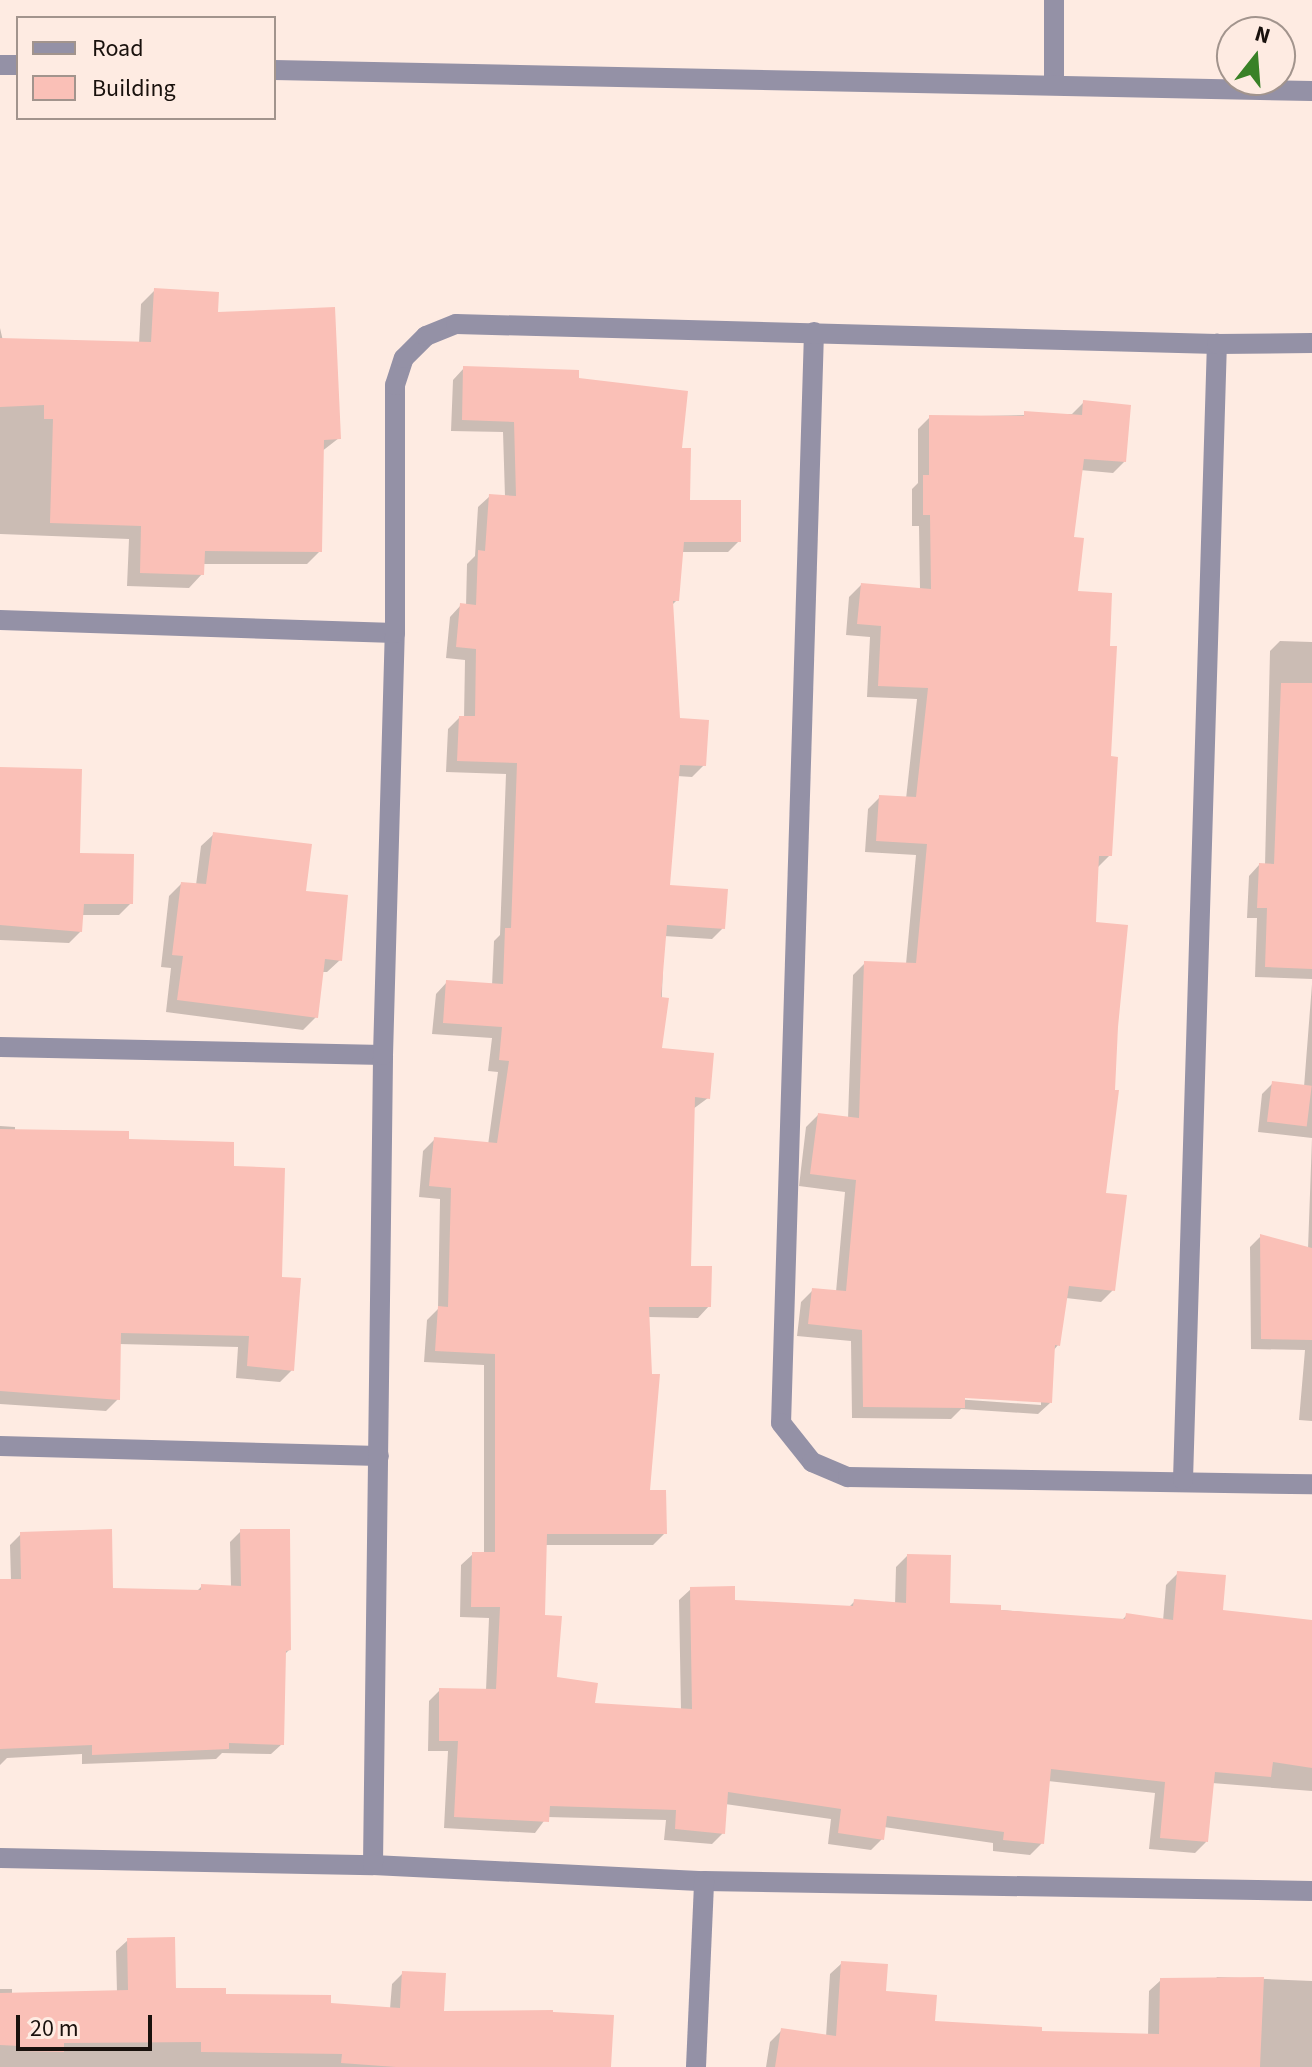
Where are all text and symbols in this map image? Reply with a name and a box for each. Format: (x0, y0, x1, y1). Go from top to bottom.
legend (16, 16, 276, 120)
north arrow (1216, 16, 1296, 96)
text: N (1251, 18, 1274, 52)
text: Road (92, 31, 144, 66)
text: Building (92, 71, 176, 106)
scale bar (20, 1999, 156, 2049)
text: 20 m (30, 2011, 79, 2046)

